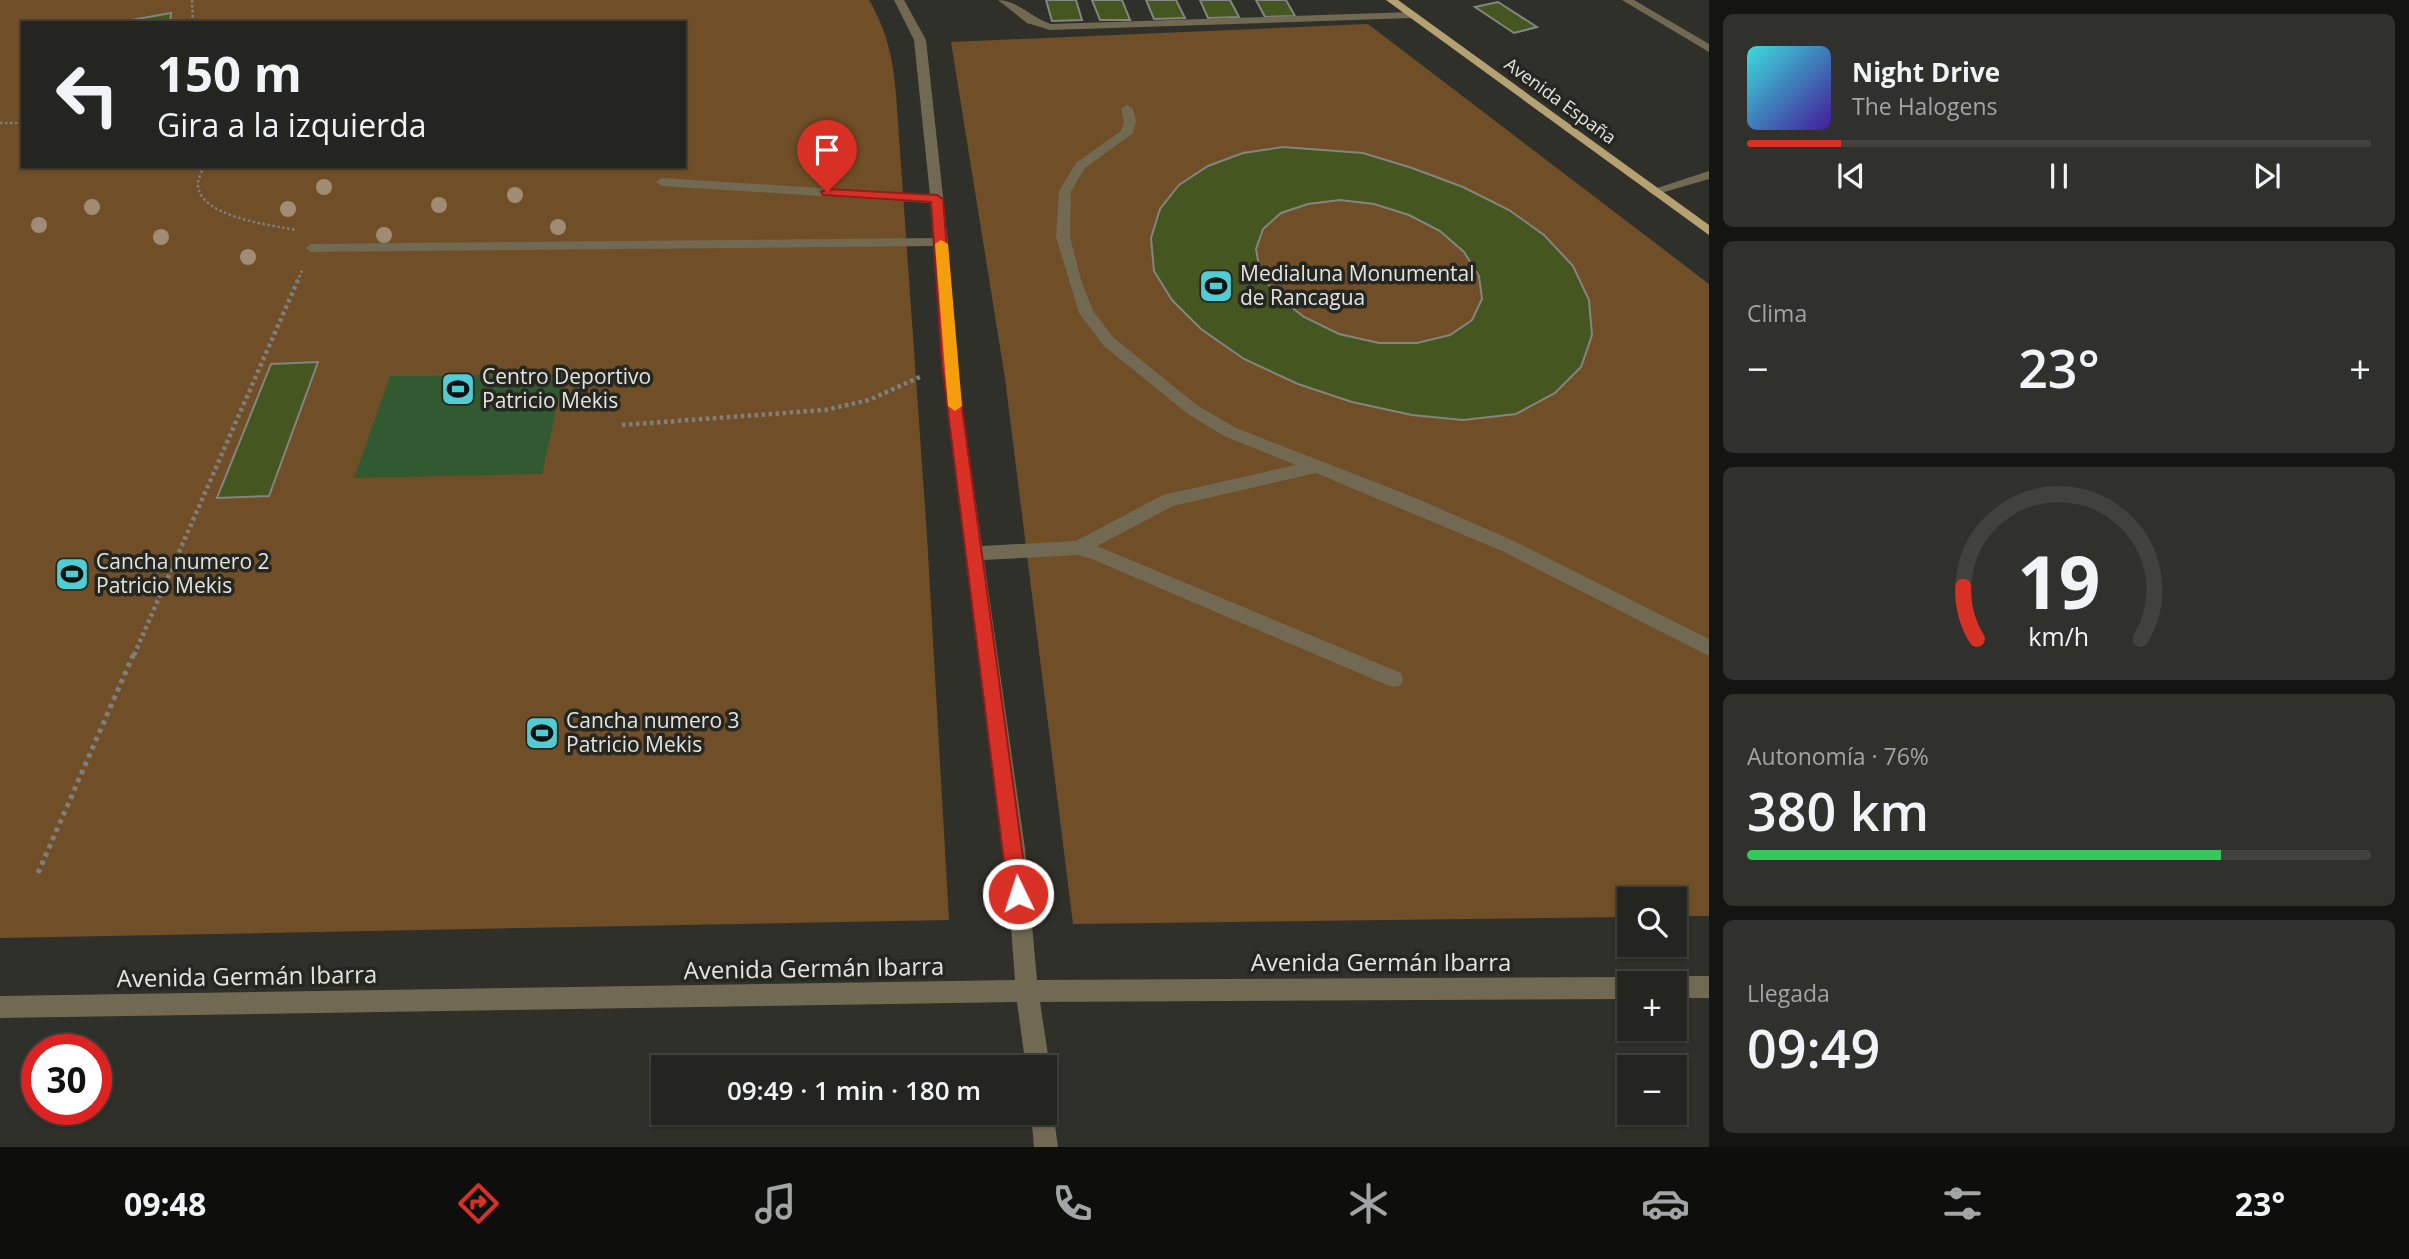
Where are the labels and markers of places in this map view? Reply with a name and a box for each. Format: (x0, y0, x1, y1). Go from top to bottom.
pin (797, 120, 857, 192)
place label: Medialuna Monumental de Rancagua (1240, 259, 1475, 311)
sports icon: Medialuna Monumental de Rancagua (1197, 267, 1235, 305)
place label: Centro Deportivo Patricio Mekis (482, 362, 651, 414)
sports icon: Centro Deportivo Patricio Mekis (439, 370, 477, 408)
place label: Cancha numero 2 Patricio Mekis (96, 547, 270, 599)
sports icon: Cancha numero 2 Patricio Mekis (53, 555, 91, 593)
place label: Cancha numero 3 Patricio Mekis (566, 706, 740, 758)
sports icon: Cancha numero 3 Patricio Mekis (523, 714, 561, 752)

